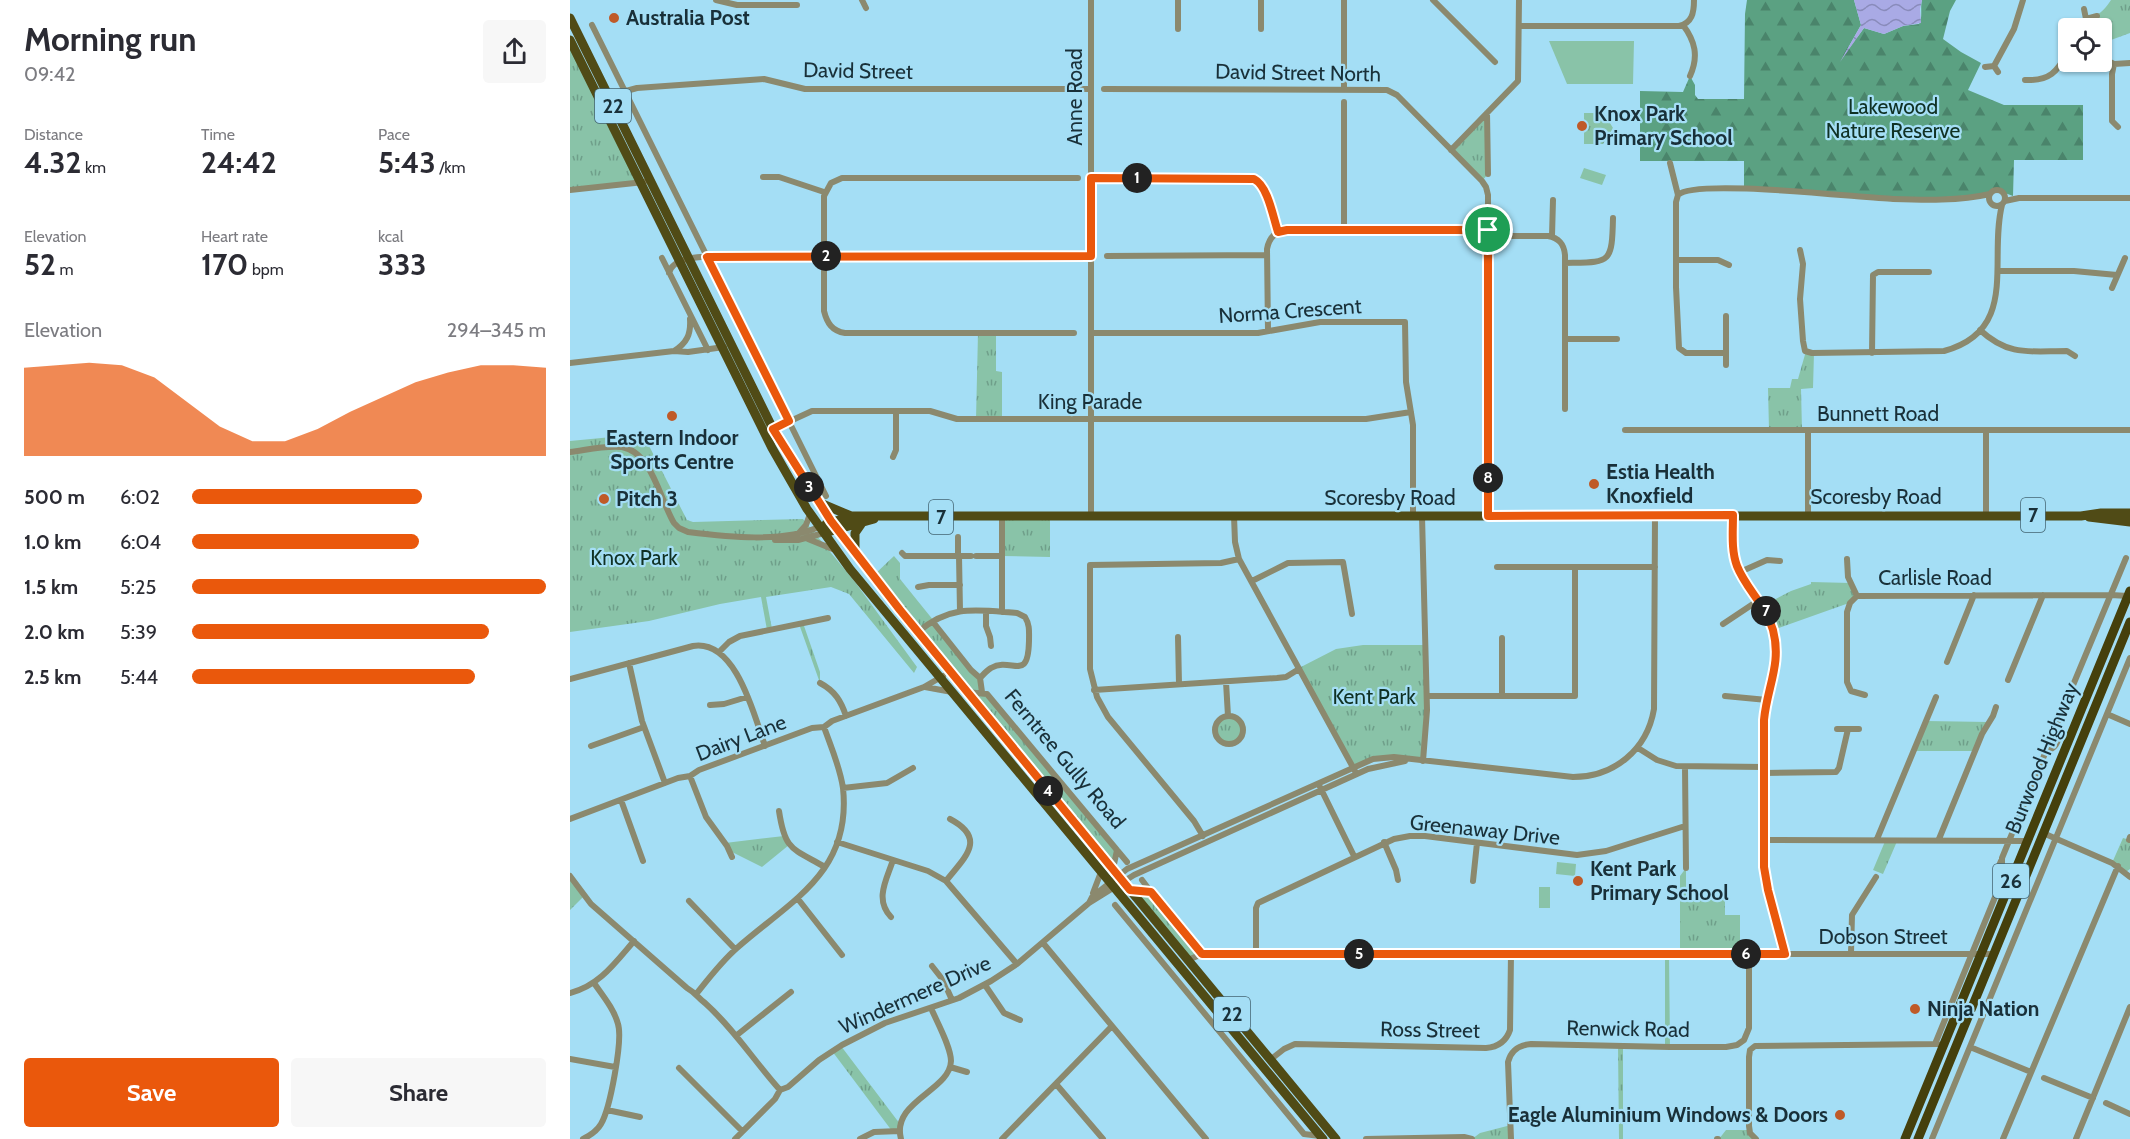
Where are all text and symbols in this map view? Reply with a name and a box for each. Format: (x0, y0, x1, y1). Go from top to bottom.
place label: Australia Post (626, 5, 750, 30)
marker: Australia Post (607, 11, 621, 25)
map controls (2058, 18, 2112, 72)
button: locate (2058, 18, 2112, 72)
text: Morning run (24, 19, 196, 59)
button: share (483, 20, 546, 83)
street label: Anne Road (1062, 48, 1087, 146)
street label: David Street (803, 57, 913, 84)
street label: David Street North (1215, 59, 1381, 86)
text: 09:42 (24, 62, 76, 86)
road number: 22 (595, 89, 631, 123)
park label: Lakewood Nature Reserve (1826, 94, 1960, 143)
place label: Knox Park Primary School (1594, 101, 1733, 150)
marker: Knox Park Primary School (1575, 119, 1589, 133)
text: Distance (24, 125, 83, 144)
text: Time (201, 125, 235, 144)
text: Pace (378, 125, 410, 144)
text: 4.32 (24, 144, 81, 181)
text: 24:42 (201, 144, 277, 181)
text: 5:43 (378, 144, 436, 181)
text: km (81, 158, 106, 177)
text: /km (436, 158, 466, 177)
pin: 1 (1122, 163, 1152, 193)
text: 1 (1134, 168, 1140, 187)
pin (1462, 204, 1513, 255)
icon: arrive (1471, 213, 1504, 246)
text: Elevation (24, 227, 87, 246)
text: Heart rate (201, 227, 268, 246)
text: kcal (378, 227, 404, 246)
pin: 2 (811, 241, 841, 271)
text: 52 (24, 246, 56, 283)
text: 170 (201, 246, 248, 283)
text: 333 (378, 246, 427, 283)
text: 2 (822, 246, 830, 265)
text: m (56, 260, 74, 279)
text: bpm (248, 260, 284, 279)
street label: Norma Crescent (1218, 293, 1362, 328)
text: Elevation (24, 318, 102, 342)
text: 294–345 m (447, 318, 546, 342)
street label: King Parade (1038, 389, 1143, 414)
street label: Bunnett Road (1817, 401, 1939, 426)
marker: Eastern Indoor Sports Centre (665, 409, 679, 423)
place label: Eastern Indoor Sports Centre (606, 425, 738, 474)
place label: Estia Health Knoxfield (1606, 459, 1715, 508)
pin: 8 (1473, 463, 1503, 493)
text: 8 (1483, 468, 1493, 487)
pin: 3 (794, 472, 824, 502)
text: 3 (805, 477, 813, 496)
marker: Estia Health Knoxfield (1587, 477, 1601, 491)
street label: Scoresby Road (1810, 484, 1942, 509)
text: 500 m (24, 485, 85, 509)
text: 6:02 (120, 485, 160, 509)
street label: Scoresby Road (1324, 485, 1456, 510)
place label: Pitch 3 (616, 486, 678, 511)
marker: Pitch 3 (597, 492, 611, 506)
road number: 7 (2021, 498, 2045, 532)
road number: 7 (929, 500, 953, 534)
text: 1.0 km (24, 530, 81, 554)
text: 6:04 (120, 530, 161, 554)
park label: Knox Park (590, 545, 678, 570)
street label: Carlisle Road (1878, 565, 1992, 590)
text: 1.5 km (24, 575, 78, 599)
text: 5:25 (120, 575, 156, 599)
pin: 7 (1751, 596, 1781, 626)
text: 7 (1762, 601, 1770, 620)
text: 2.0 km (24, 620, 85, 644)
text: 5:39 (120, 620, 157, 644)
text: 2.5 km (24, 665, 81, 689)
text: 5:44 (120, 665, 158, 689)
street label: Burwood Highway (2000, 678, 2083, 837)
street label: Ferntree Gully Road (1000, 684, 1131, 833)
park label: Kent Park (1332, 684, 1416, 709)
street label: Dairy Lane (692, 709, 790, 766)
pin: 4 (1033, 776, 1063, 806)
text: 4 (1043, 781, 1053, 800)
street label: Greenaway Drive (1409, 809, 1562, 850)
place label: Kent Park Primary School (1590, 856, 1729, 905)
road number: 26 (1993, 864, 2029, 898)
marker: Kent Park Primary School (1571, 874, 1585, 888)
street label: Dobson Street (1818, 924, 1948, 949)
pin: 5 (1344, 939, 1374, 969)
pin: 6 (1731, 939, 1761, 969)
text: 5 (1355, 944, 1363, 963)
text: 6 (1742, 944, 1751, 963)
street label: Windermere Drive (835, 950, 995, 1039)
place label: Ninja Nation (1927, 996, 2039, 1021)
road number: 22 (1214, 997, 1250, 1031)
marker: Ninja Nation (1908, 1002, 1922, 1016)
street label: Renwick Road (1566, 1015, 1690, 1042)
street label: Ross Street (1380, 1016, 1480, 1043)
button: Save (24, 1058, 279, 1127)
button: Share (291, 1058, 546, 1127)
place label: Eagle Aluminium Windows & Doors (1508, 1102, 1828, 1127)
marker: Eagle Aluminium Windows & Doors (1833, 1108, 1847, 1122)

